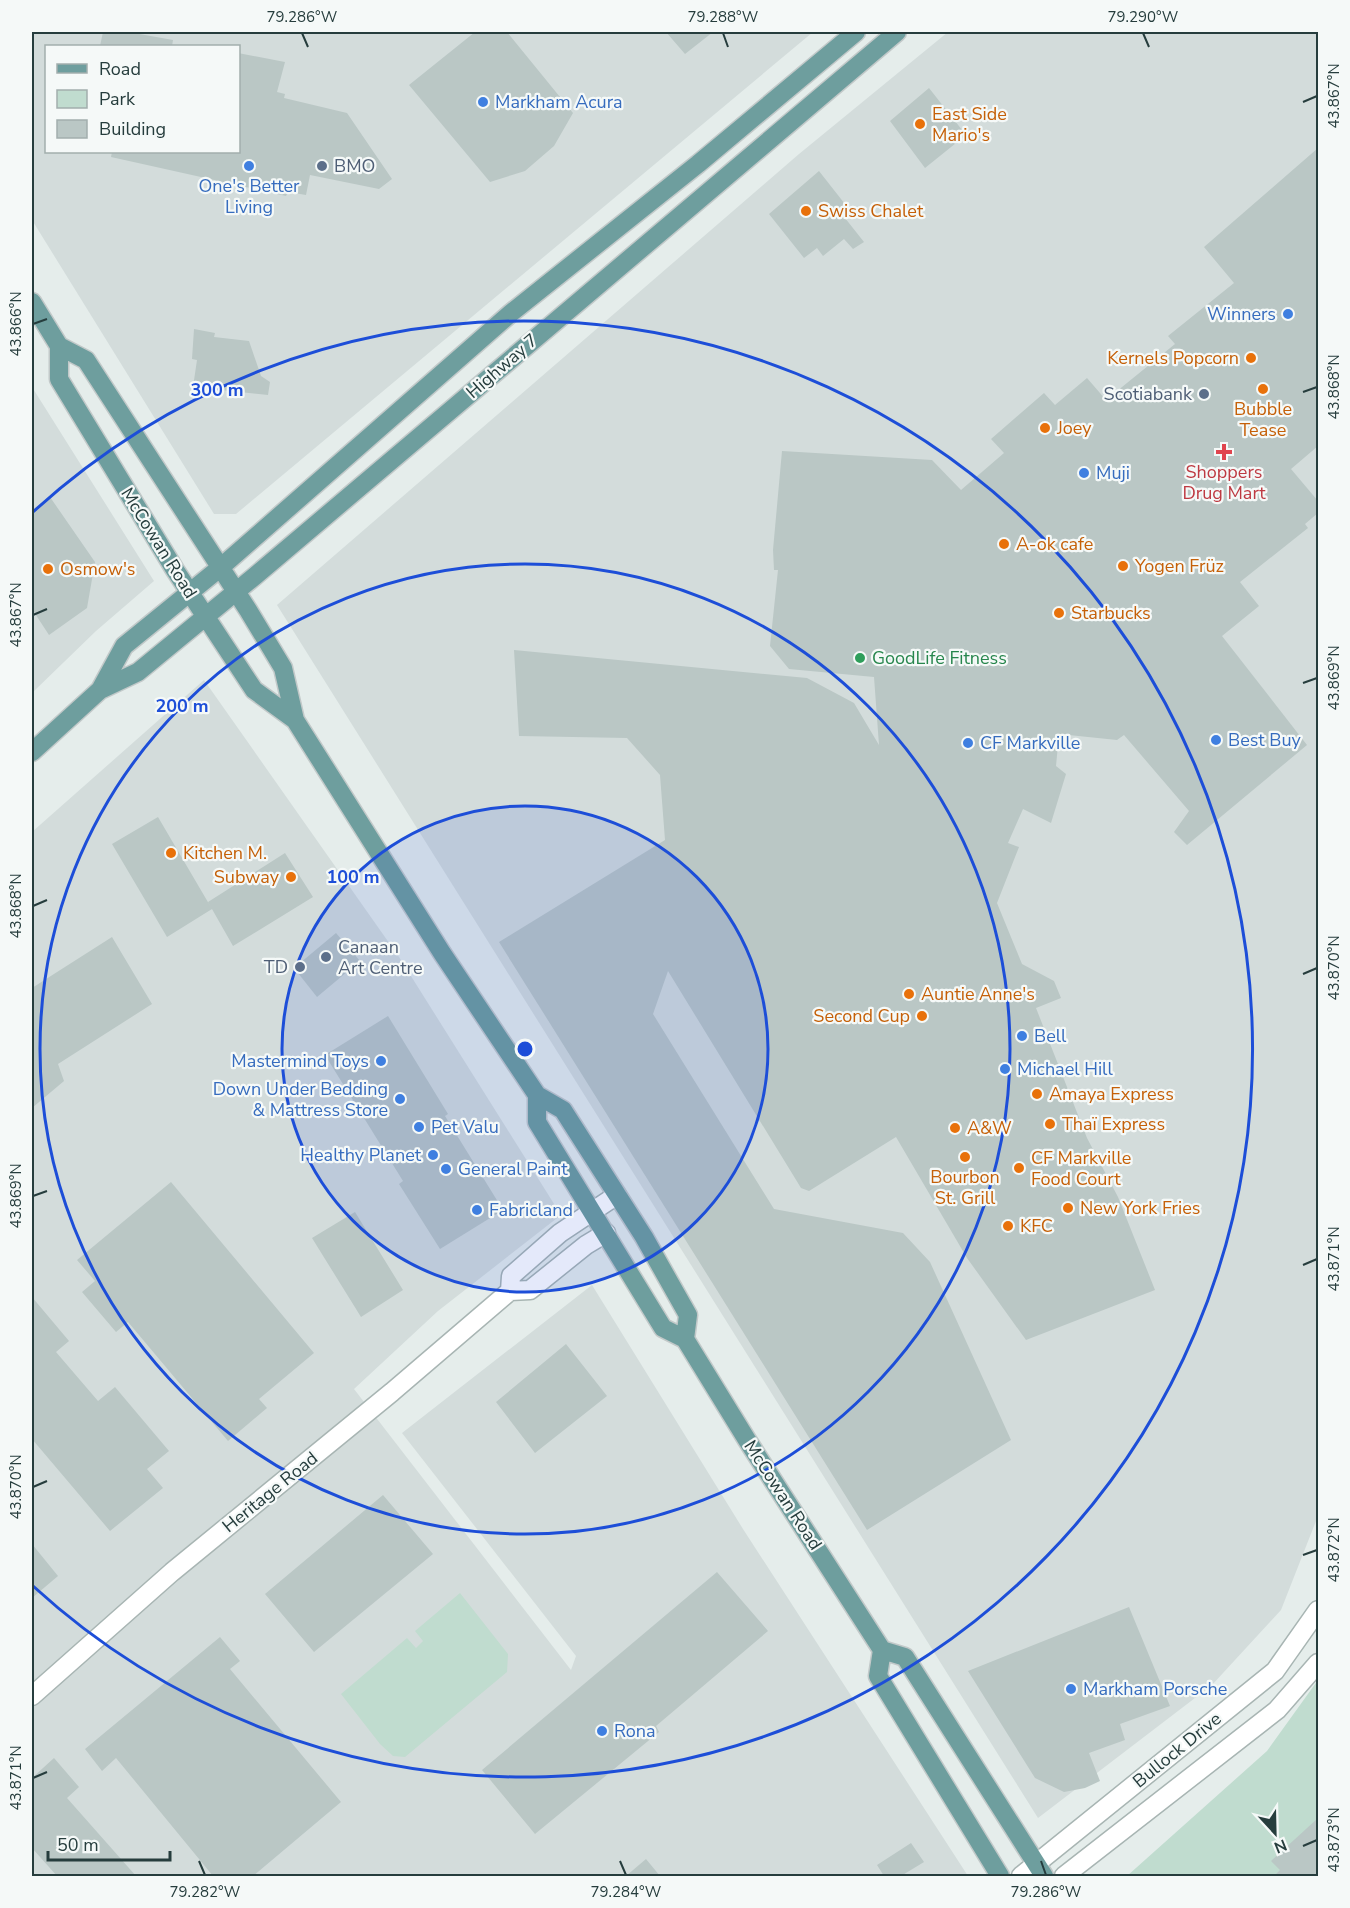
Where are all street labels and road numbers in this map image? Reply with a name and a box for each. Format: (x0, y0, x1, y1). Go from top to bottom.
street label: Highway 7 (461, 328, 543, 404)
street label: McCowan Road (115, 483, 203, 603)
street label: McCowan Road (739, 1435, 827, 1555)
street label: Heritage Road (217, 1446, 323, 1538)
street label: Bullock Drive (1128, 1707, 1226, 1793)

